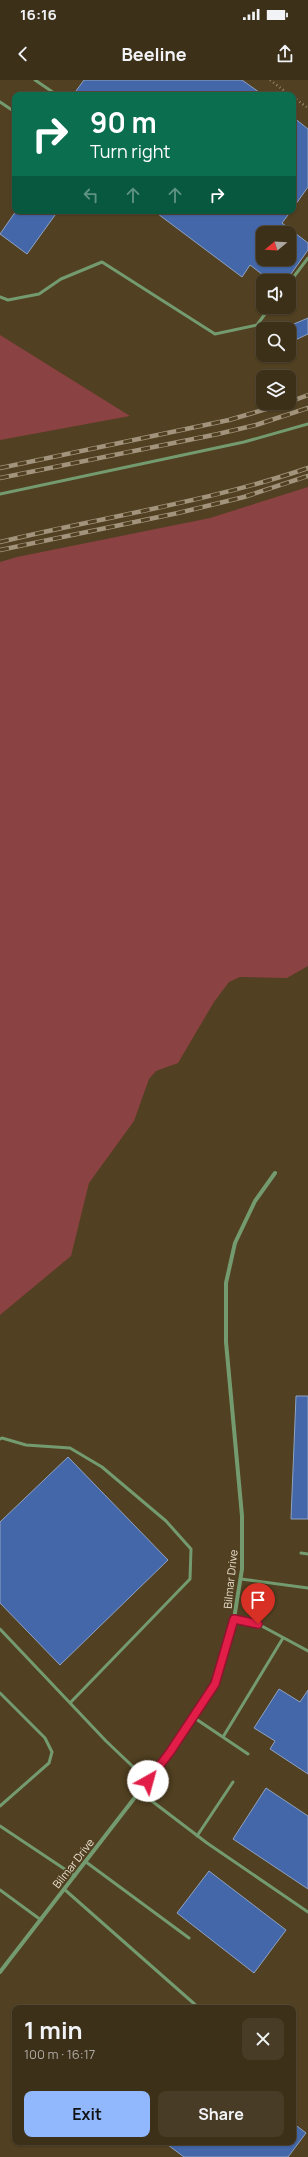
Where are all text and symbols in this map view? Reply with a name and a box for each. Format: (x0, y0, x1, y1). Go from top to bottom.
text: 16:16 (20, 4, 57, 25)
text: Beeline (121, 42, 187, 66)
icon: back (12, 43, 34, 65)
icon: share (274, 43, 296, 65)
text: 90 m (90, 103, 157, 141)
icon: right (24, 108, 76, 160)
text: Turn right (90, 139, 171, 163)
icon: left (80, 184, 102, 206)
icon: ahead (122, 184, 144, 206)
icon: ahead (164, 184, 186, 206)
icon: right (206, 184, 228, 206)
north arrow (256, 226, 296, 266)
map controls (256, 226, 296, 410)
button: sound (256, 274, 296, 314)
button: search (256, 322, 296, 362)
button: layers (256, 370, 296, 410)
street label: Bilmar Drive (219, 1548, 241, 1609)
pin (241, 1583, 275, 1624)
icon: arrive (247, 1589, 269, 1611)
position arrow (127, 1760, 169, 1802)
street label: Bilmar Drive (49, 1835, 97, 1891)
text: 1 min (24, 2013, 83, 2046)
button: close (242, 2018, 284, 2060)
text: 100 m · 16:17 (24, 2045, 95, 2063)
button: Exit (24, 2091, 150, 2137)
button: Share (158, 2091, 284, 2137)

